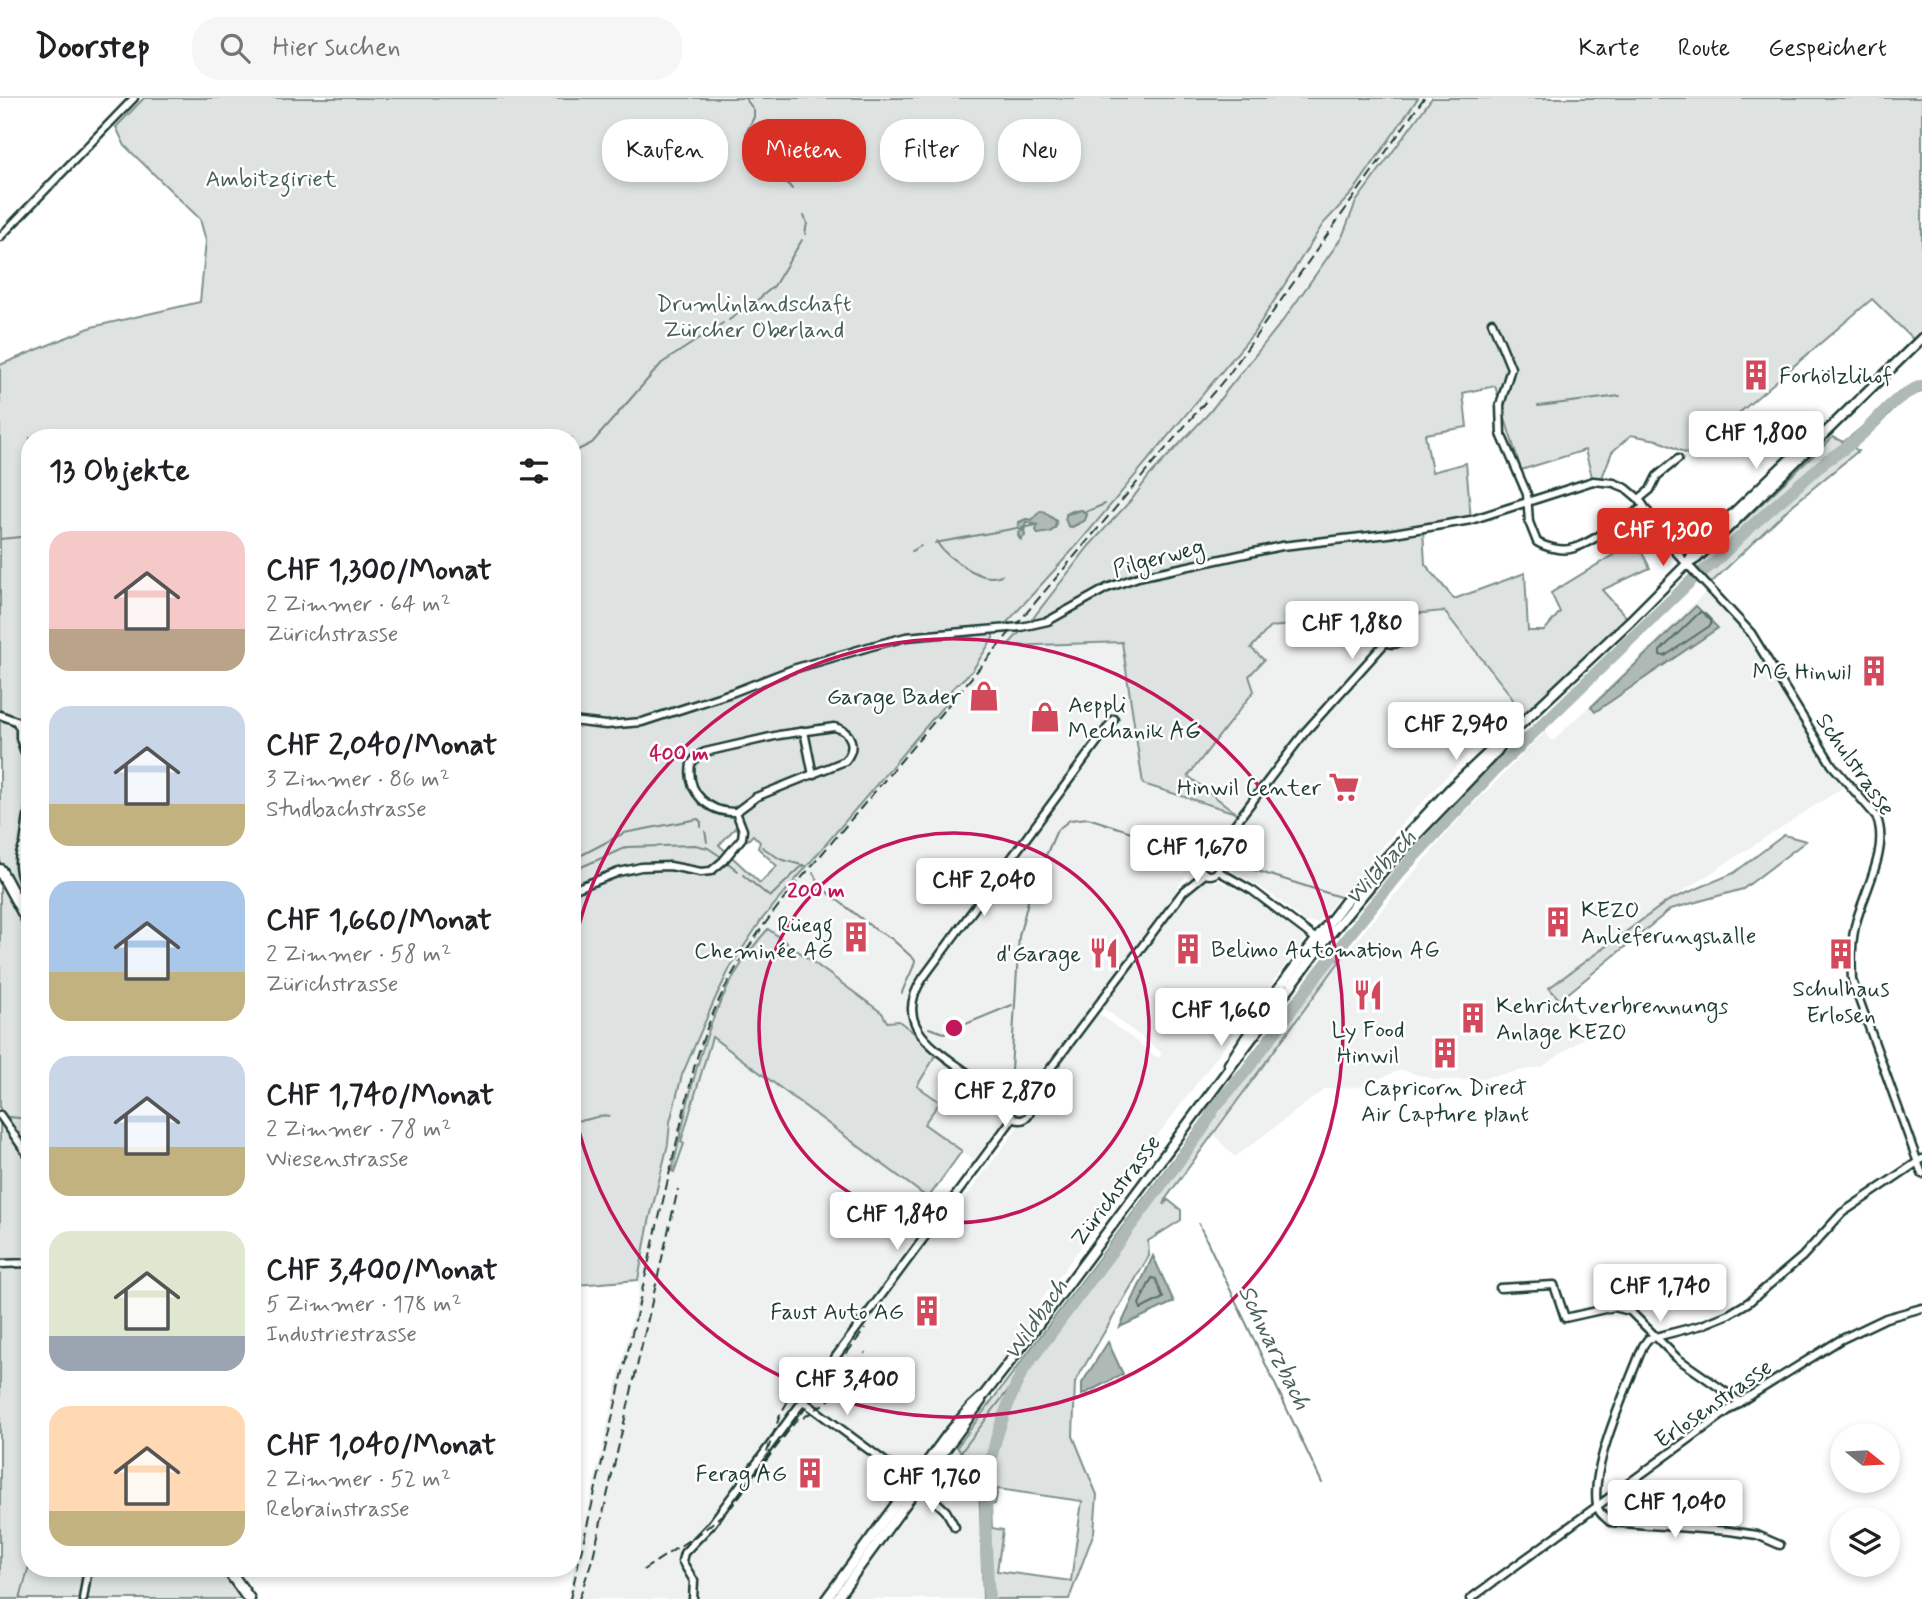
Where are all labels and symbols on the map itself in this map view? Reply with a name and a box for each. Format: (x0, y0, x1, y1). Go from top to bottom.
park label: Ambitzgiriet (206, 165, 337, 197)
park label: Drumlinlandschaft Zürcher Oberland (656, 290, 852, 346)
building icon: Forhölzlihof (1739, 358, 1773, 392)
place label: Forhölzlihof (1779, 362, 1893, 392)
pin: CHF 1,800 (1676, 412, 1836, 471)
pin: CHF 1,300 (1583, 508, 1743, 568)
street label: Pilgerweg (1110, 532, 1208, 587)
pin: CHF 1,880 (1272, 602, 1432, 661)
building icon: MG Hinwil (1857, 654, 1891, 688)
place label: MG Hinwil (1753, 658, 1851, 688)
shop icon: Garage Bader (967, 679, 1001, 713)
place label: Garage Bader (827, 683, 961, 715)
place label: Aeppli Mechanik AG (1068, 691, 1201, 747)
shop icon: Aeppli Mechanik AG (1028, 700, 1062, 734)
pin: CHF 2,940 (1376, 702, 1536, 762)
street label: Schulstrasse (1808, 708, 1901, 823)
text: 400 m (649, 740, 709, 768)
supermarket icon: Hinwil Center (1327, 770, 1361, 804)
place label: Hinwil Center (1177, 774, 1321, 804)
water label: Wildbach (1339, 823, 1424, 913)
pin: CHF 1,670 (1117, 826, 1277, 885)
pin: CHF 2,040 (904, 858, 1064, 918)
text: 200 m (787, 877, 845, 905)
place label: KEZO Anlieferungshalle (1581, 896, 1756, 952)
building icon: KEZO Anlieferungshalle (1541, 905, 1575, 939)
place label: Rüegg Cheminée AG (694, 911, 833, 967)
building icon: Rüegg Cheminée AG (839, 920, 873, 954)
building icon: Belimo Automation AG (1171, 932, 1205, 966)
restaurant icon: d'Garage (1087, 936, 1121, 970)
place label: Belimo Automation AG (1211, 936, 1439, 966)
building icon: Schulhaus Erlosen (1824, 937, 1858, 971)
place label: d'Garage (997, 940, 1081, 972)
place label: Schulhaus Erlosen (1792, 975, 1890, 1031)
restaurant icon: Ly Food Hinwil (1351, 978, 1385, 1012)
pin: CHF 1,660 (1141, 988, 1301, 1048)
place label: Kehrichtverbrennungs Anlage KEZO (1496, 992, 1728, 1050)
building icon: Kehrichtverbrennungs Anlage KEZO (1456, 1001, 1490, 1035)
centre of rings (942, 1016, 966, 1040)
place label: Ly Food Hinwil (1332, 1016, 1404, 1072)
building icon: Capricorn Direct Air Capture plant (1428, 1036, 1462, 1070)
pin: CHF 2,870 (925, 1070, 1085, 1129)
place label: Capricorn Direct Air Capture plant (1361, 1074, 1529, 1130)
street label: Zürichstrasse (1065, 1129, 1168, 1253)
pin: CHF 1,840 (817, 1192, 977, 1252)
pin: CHF 1,740 (1580, 1264, 1740, 1324)
water label: Wildbach (997, 1273, 1075, 1367)
water label: Schwarzbach (1230, 1280, 1317, 1415)
building icon: Faust Auto AG (910, 1294, 944, 1328)
place label: Faust Auto AG (770, 1298, 904, 1328)
street label: Erlosenstrasse (1650, 1353, 1779, 1456)
pin: CHF 3,400 (767, 1358, 927, 1417)
north arrow (1830, 1423, 1900, 1493)
building icon: Ferag AG (793, 1456, 827, 1490)
pin: CHF 1,760 (852, 1456, 1012, 1515)
place label: Ferag AG (695, 1460, 787, 1492)
pin: CHF 1,040 (1595, 1480, 1755, 1540)

